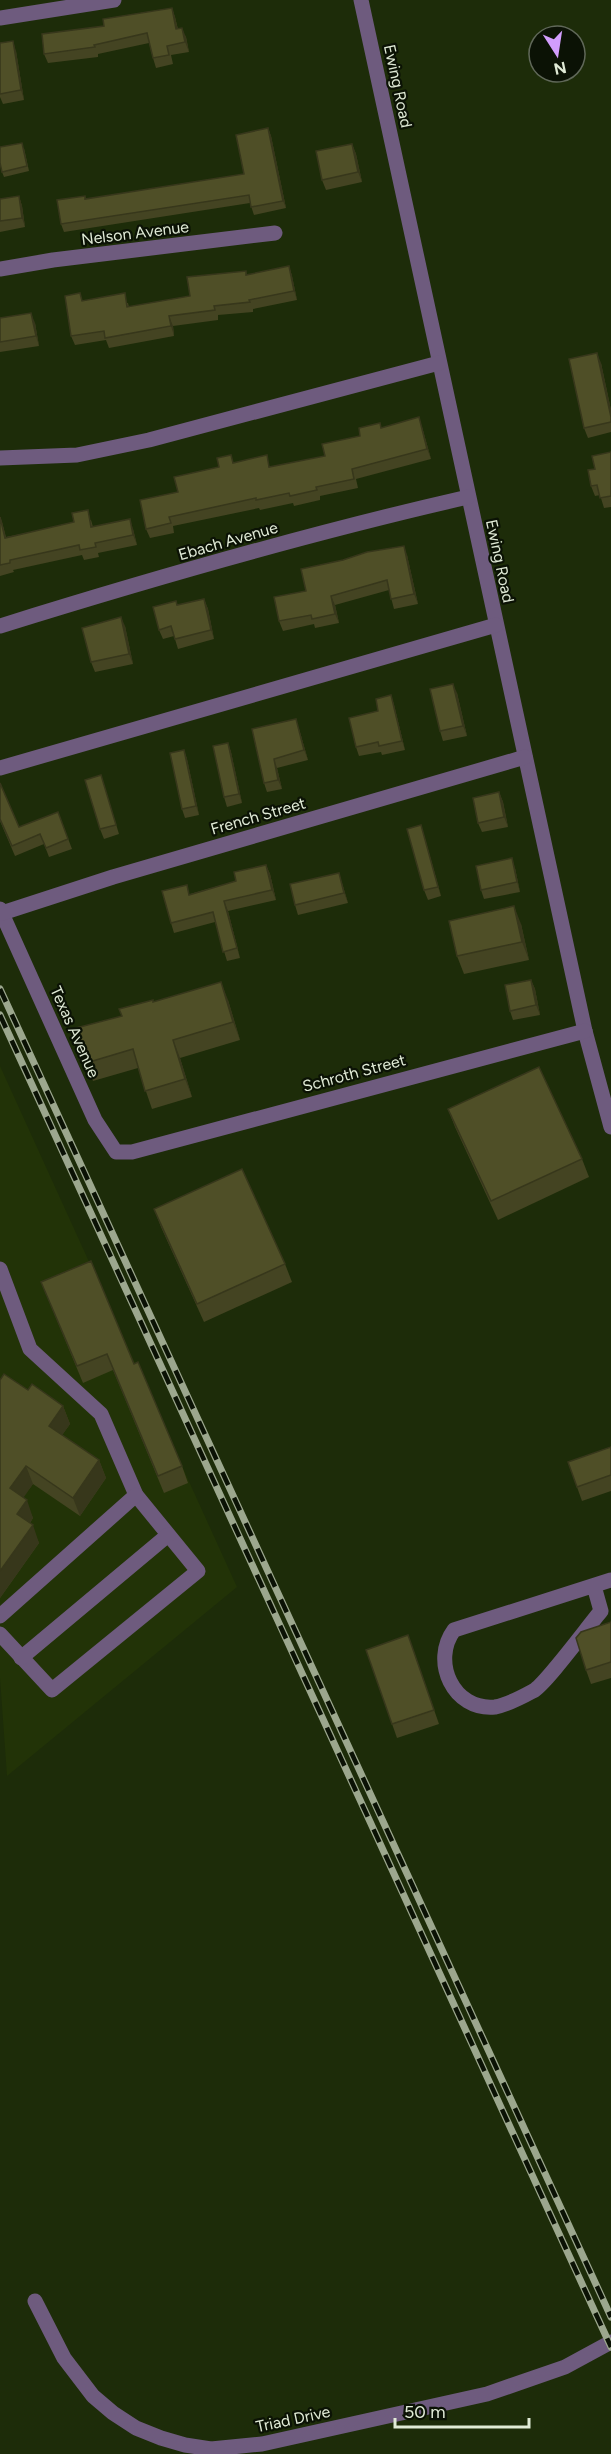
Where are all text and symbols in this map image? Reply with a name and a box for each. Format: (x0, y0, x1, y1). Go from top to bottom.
north arrow (527, 24, 587, 84)
street label: Ewing Road (380, 43, 416, 129)
text: N (552, 58, 568, 79)
street label: Nelson Avenue (80, 217, 190, 249)
street label: Ebach Avenue (176, 518, 280, 564)
street label: Ewing Road (482, 518, 518, 604)
street label: French Street (208, 793, 308, 839)
street label: Texas Avenue (46, 984, 104, 1081)
street label: Schroth Street (300, 1050, 408, 1096)
scale bar (395, 2391, 528, 2429)
text: 50 m (404, 2401, 446, 2423)
street label: Triad Drive (254, 2402, 332, 2436)

